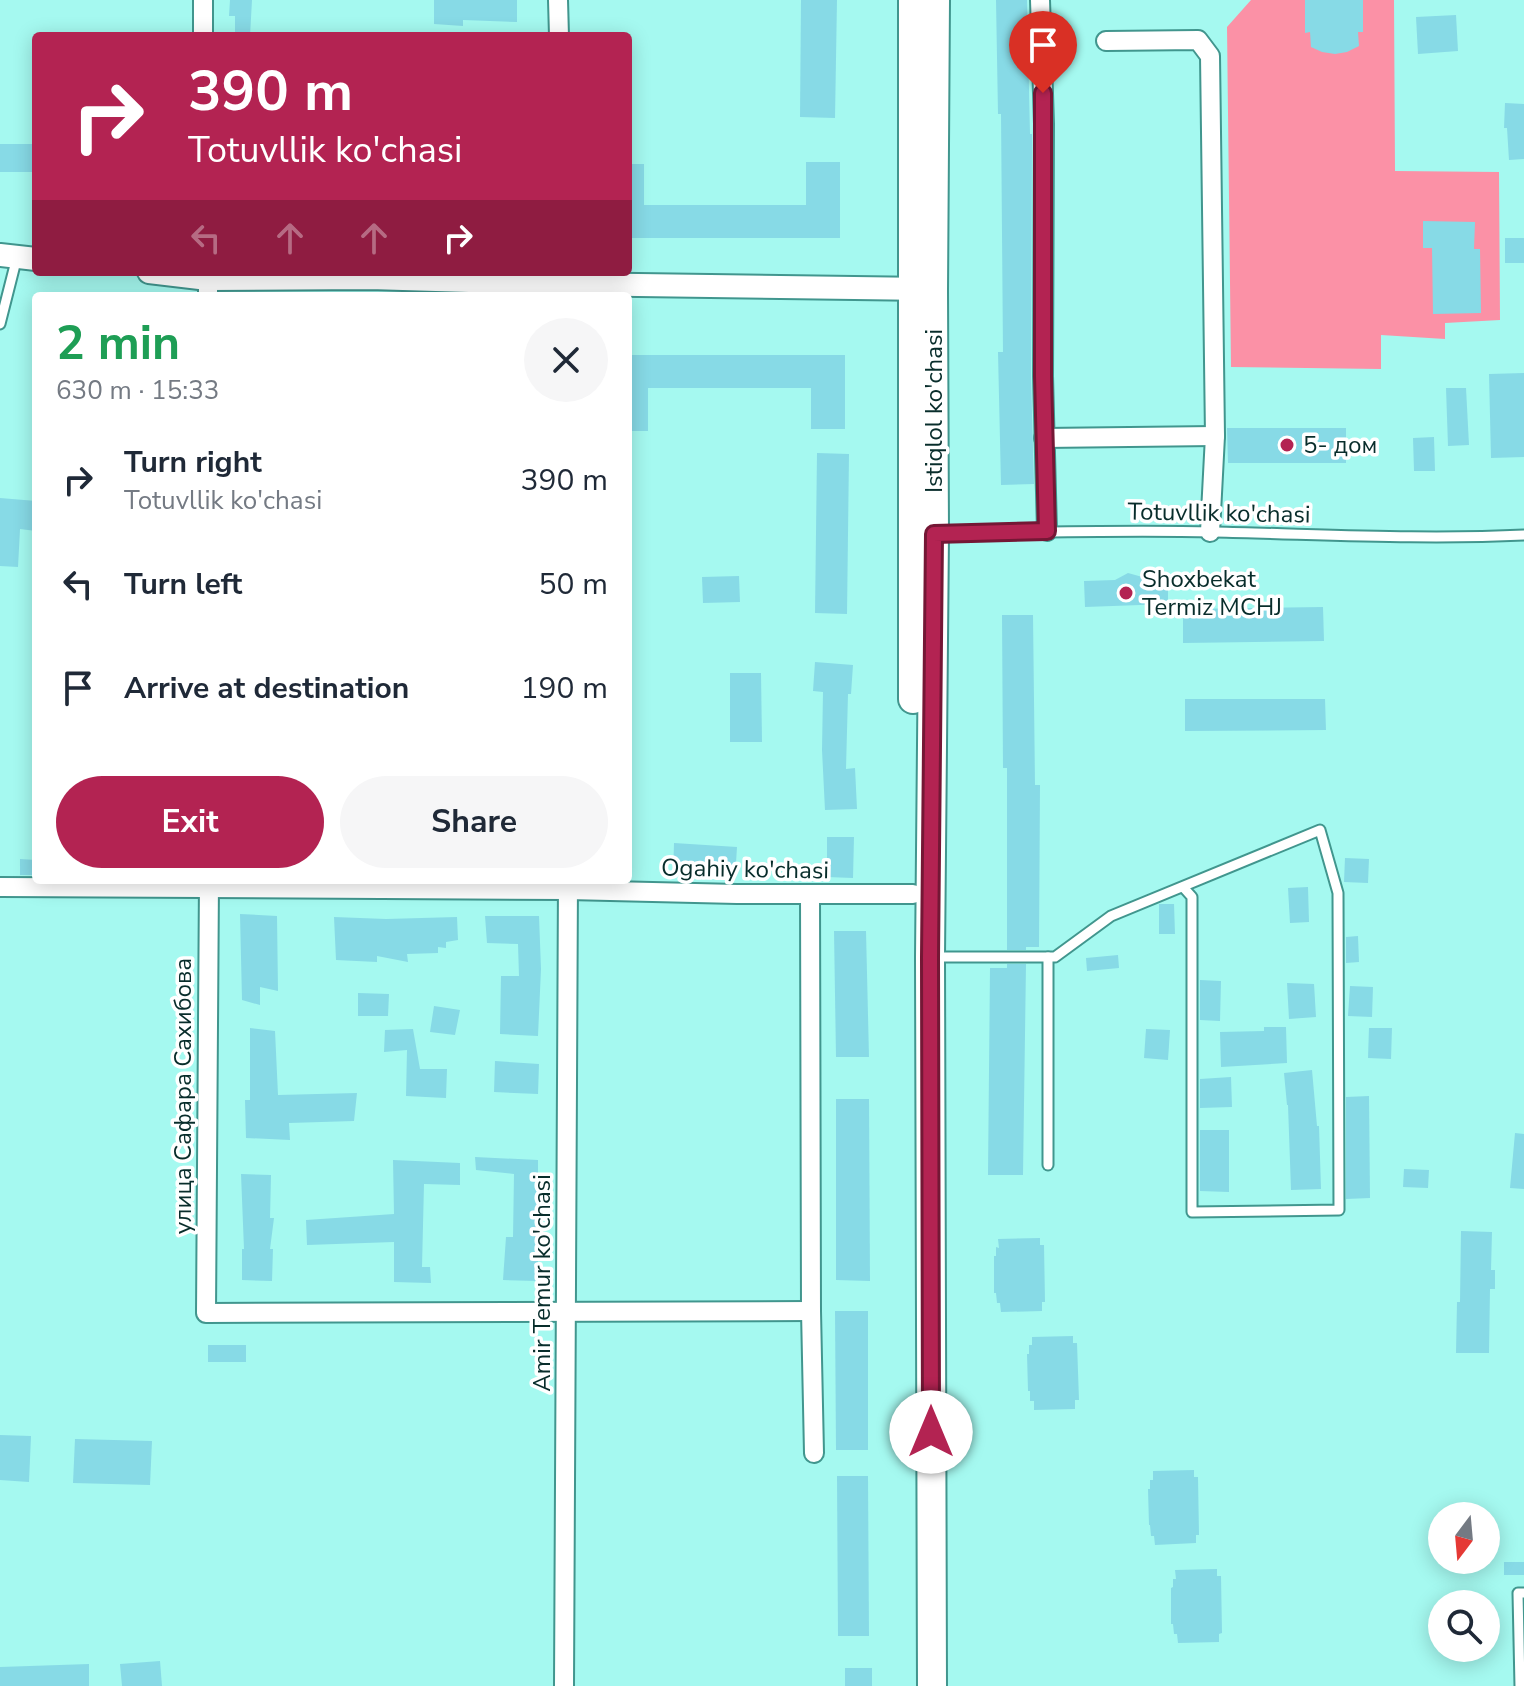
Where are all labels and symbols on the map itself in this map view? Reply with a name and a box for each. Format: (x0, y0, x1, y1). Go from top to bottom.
pin (1009, 11, 1077, 93)
street label: Istiqlol ko'chasi (918, 329, 950, 493)
place label: 5- дом (1303, 429, 1377, 461)
marker: 5- дом (1278, 436, 1296, 454)
street label: Totuvllik ko'chasi (1127, 495, 1311, 531)
place label: Shoxbekat Termiz MCHJ (1142, 563, 1282, 623)
marker: Shoxbekat Termiz MCHJ (1117, 584, 1135, 602)
street label: Ogahiy ko'chasi (661, 852, 829, 886)
street label: улица Сафара Сахибова (167, 958, 199, 1234)
street label: Amir Temur ko'chasi (526, 1174, 558, 1392)
position arrow (889, 1390, 973, 1474)
north arrow (1428, 1502, 1500, 1574)

